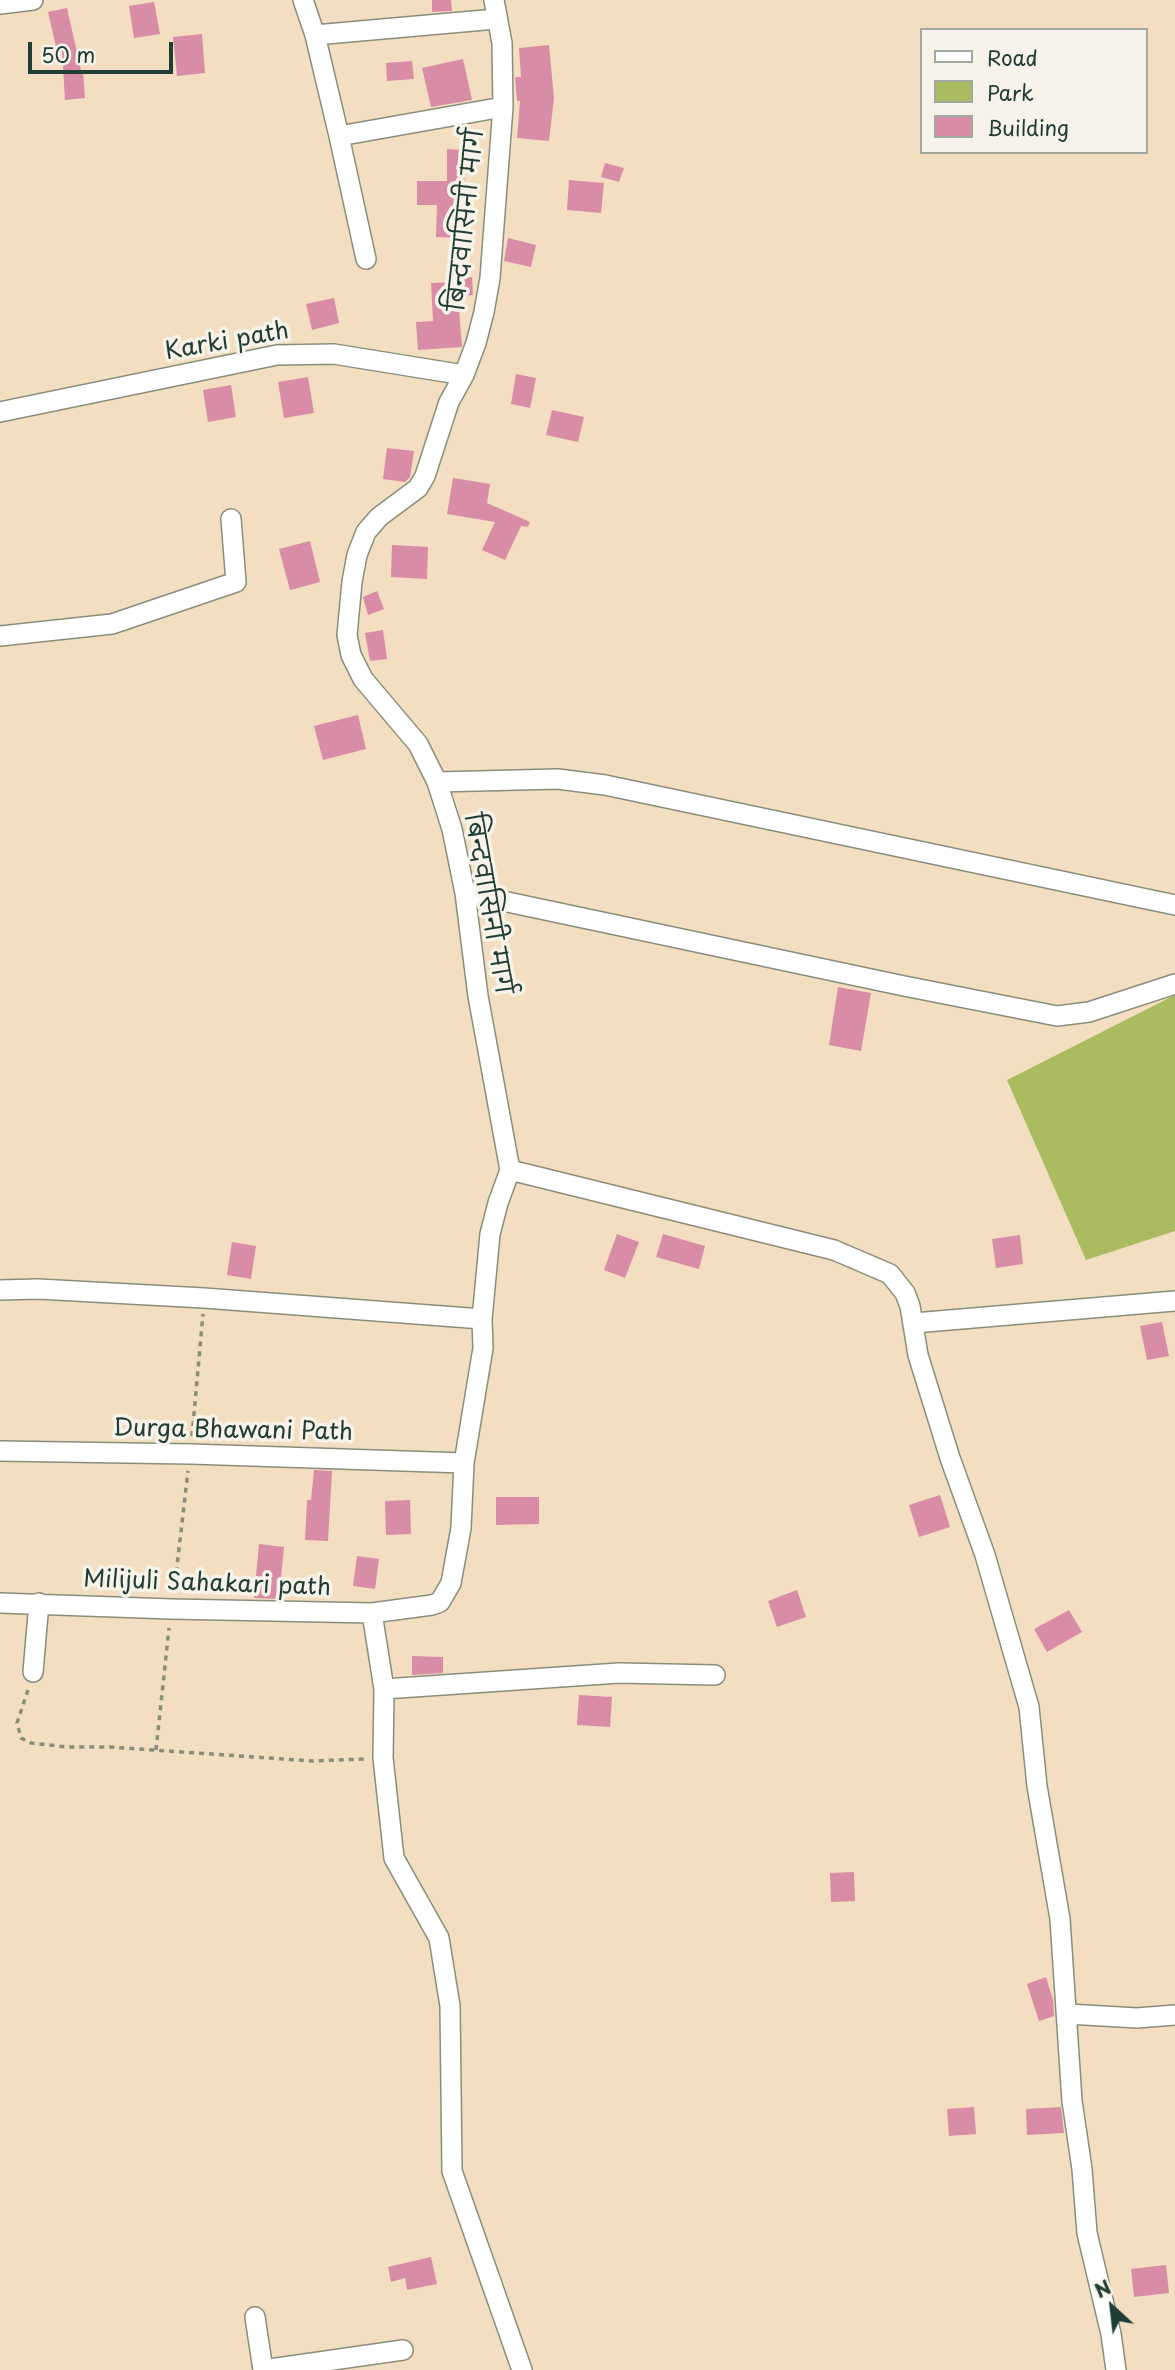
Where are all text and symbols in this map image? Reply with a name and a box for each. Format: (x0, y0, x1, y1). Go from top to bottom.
scale bar (32, 28, 177, 72)
legend (920, 28, 1147, 154)
text: 50 m (41, 38, 95, 70)
text: Road (987, 41, 1038, 73)
text: Park (987, 76, 1034, 108)
text: Building (987, 111, 1069, 143)
street label: बिन्दवासिनी मार्ग (443, 127, 491, 313)
street label: Karki path (163, 317, 291, 367)
street label: बिन्दवासिनी मार्ग (457, 811, 517, 997)
street label: Durga Bhawani Path (113, 1415, 353, 1447)
street label: Milijuli Sahakari path (83, 1565, 331, 1603)
north arrow (1077, 2272, 1147, 2342)
text: N (1089, 2272, 1116, 2304)

